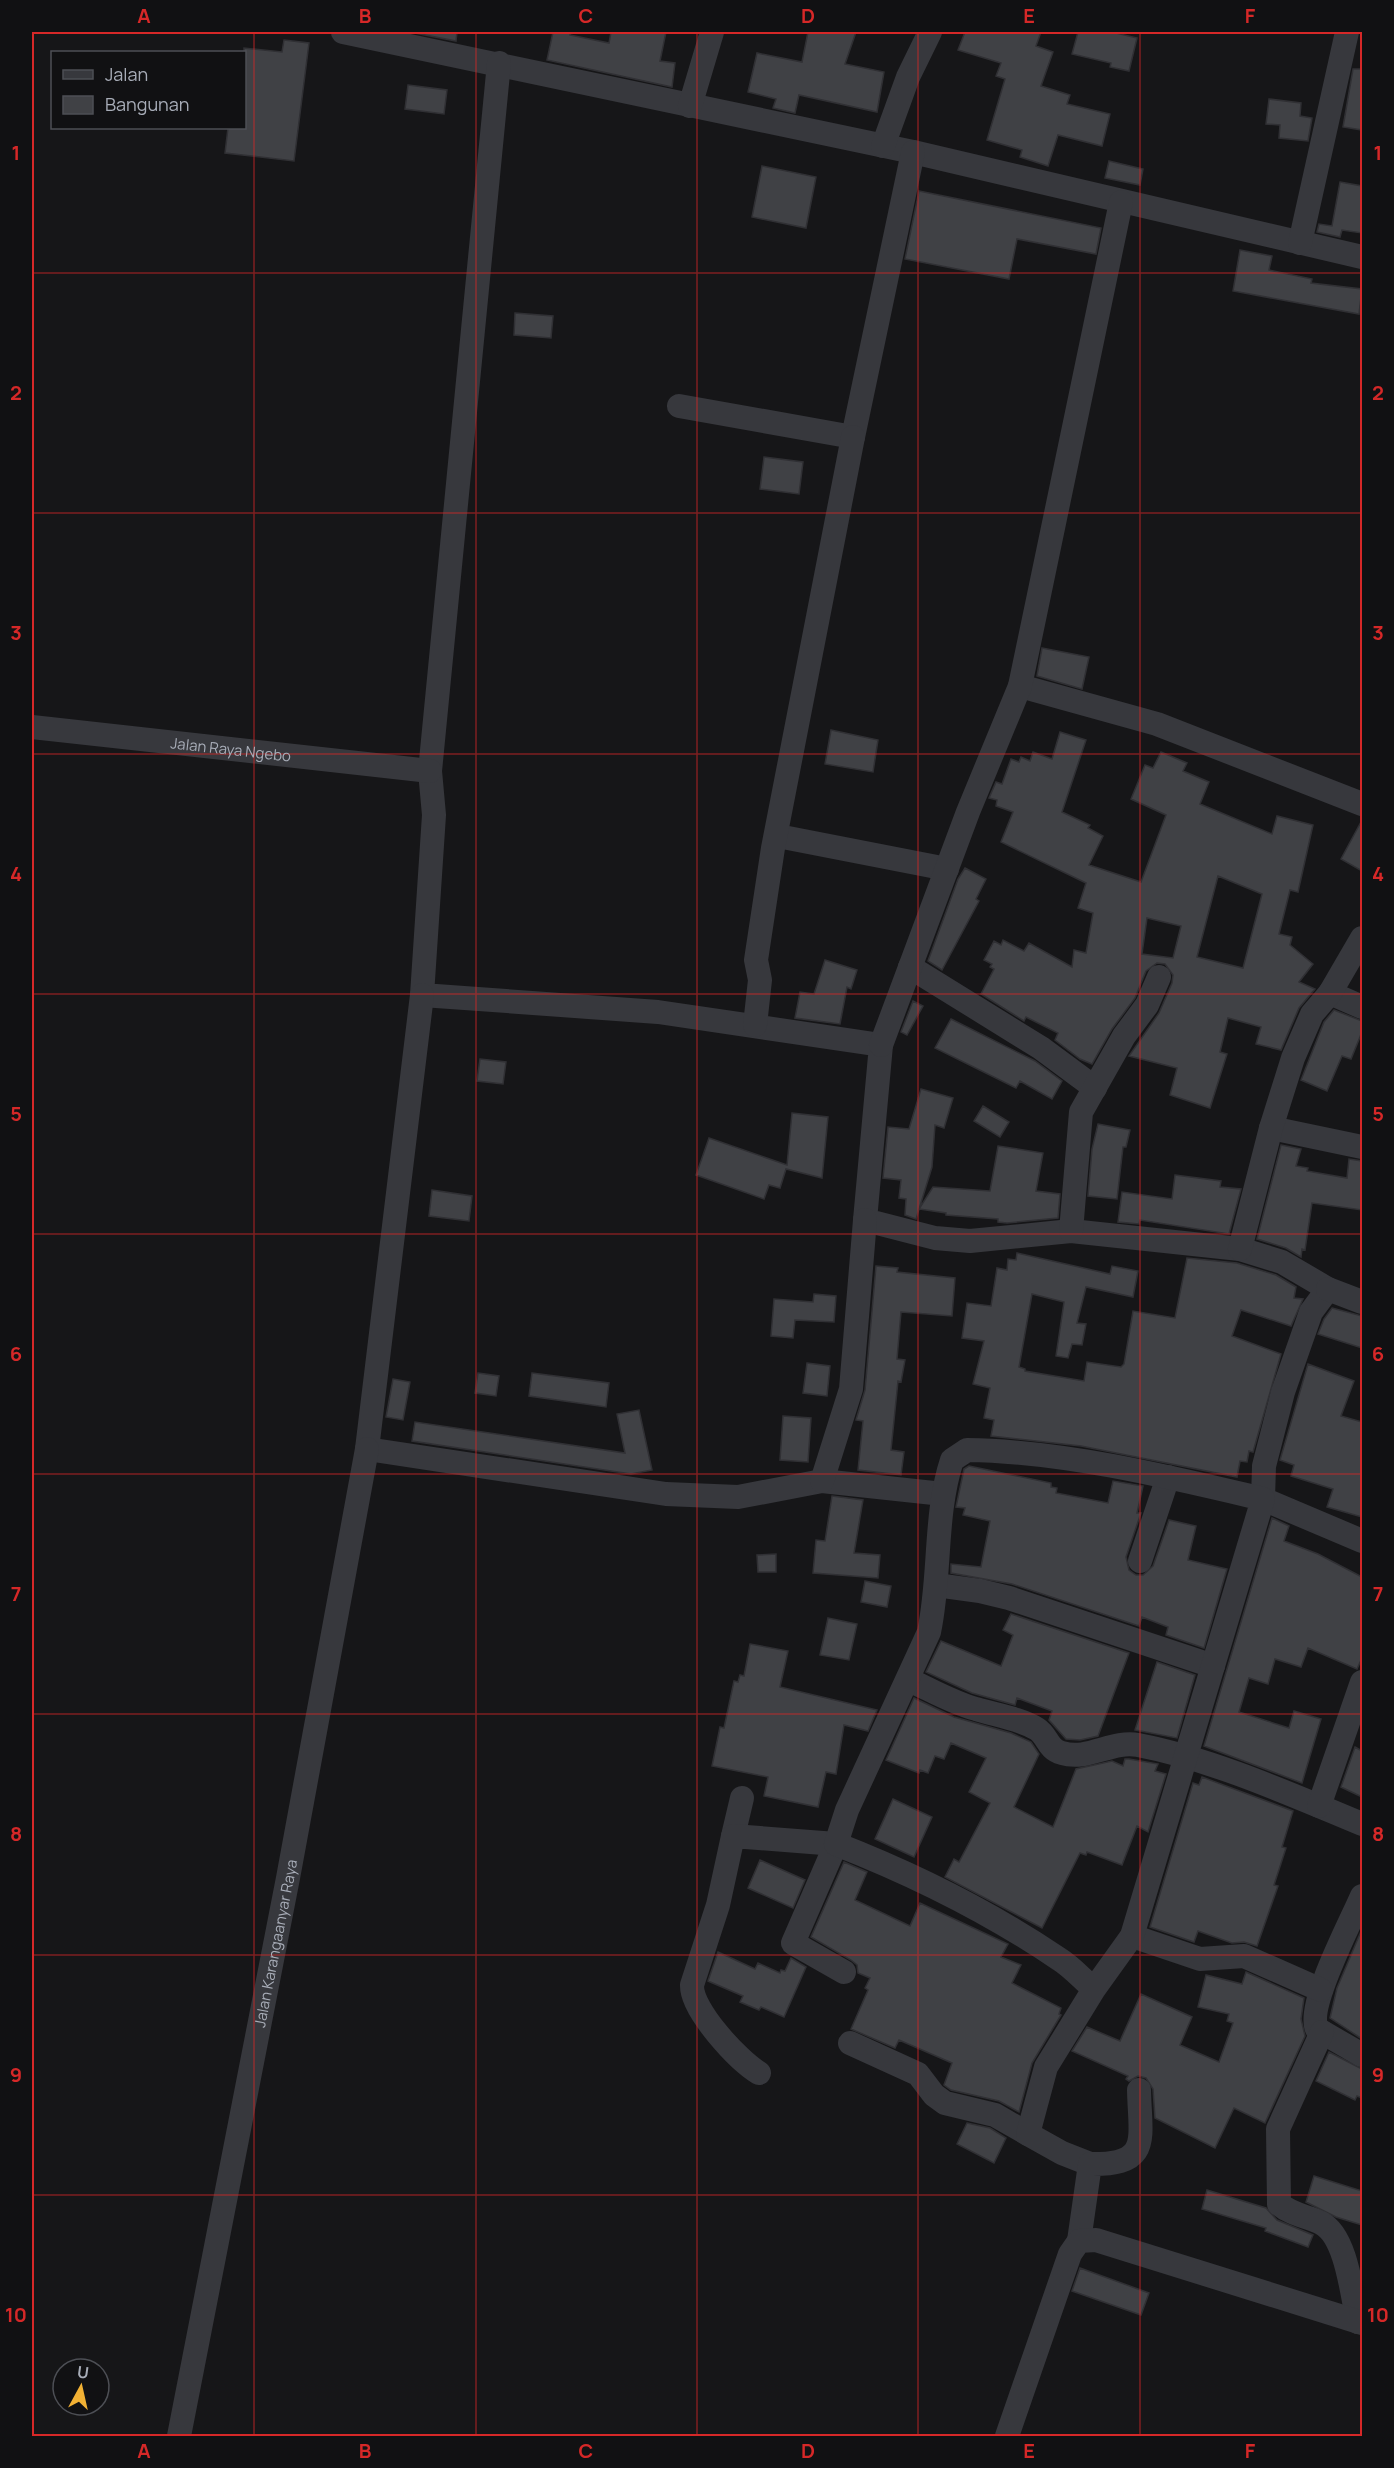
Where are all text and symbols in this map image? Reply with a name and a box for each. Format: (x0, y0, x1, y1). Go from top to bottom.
text: A (137, 2, 151, 29)
text: B (359, 2, 372, 29)
text: C (579, 2, 593, 29)
text: D (801, 2, 815, 29)
text: E (1023, 2, 1035, 29)
text: F (1245, 2, 1256, 29)
legend (51, 51, 246, 129)
text: Jalan (105, 62, 148, 86)
text: Bangunan (105, 92, 189, 116)
text: 1 (12, 139, 20, 166)
text: 1 (1374, 139, 1382, 166)
text: 2 (10, 379, 22, 406)
text: 2 (1372, 379, 1384, 406)
text: 3 (10, 619, 22, 646)
text: 3 (1372, 619, 1384, 646)
street label: Jalan Raya Ngebo (169, 732, 292, 766)
text: 4 (10, 860, 22, 887)
text: 4 (1372, 860, 1384, 887)
text: 5 (10, 1100, 22, 1127)
text: 5 (1372, 1100, 1384, 1127)
text: 6 (10, 1340, 22, 1367)
text: 6 (1372, 1340, 1384, 1367)
text: 7 (11, 1580, 21, 1607)
text: 7 (1373, 1580, 1383, 1607)
text: 8 (10, 1820, 22, 1847)
text: 8 (1372, 1820, 1384, 1847)
street label: Jalan Karangaanyar Raya (249, 1858, 302, 2029)
text: 9 (10, 2061, 22, 2088)
text: 9 (1372, 2061, 1384, 2088)
text: 10 (5, 2301, 27, 2328)
text: 10 (1367, 2301, 1389, 2328)
north arrow (51, 2357, 111, 2417)
text: U (76, 2360, 90, 2384)
text: A (137, 2437, 151, 2464)
text: B (359, 2437, 372, 2464)
text: C (579, 2437, 593, 2464)
text: D (801, 2437, 815, 2464)
text: E (1023, 2437, 1035, 2464)
text: F (1245, 2437, 1256, 2464)

